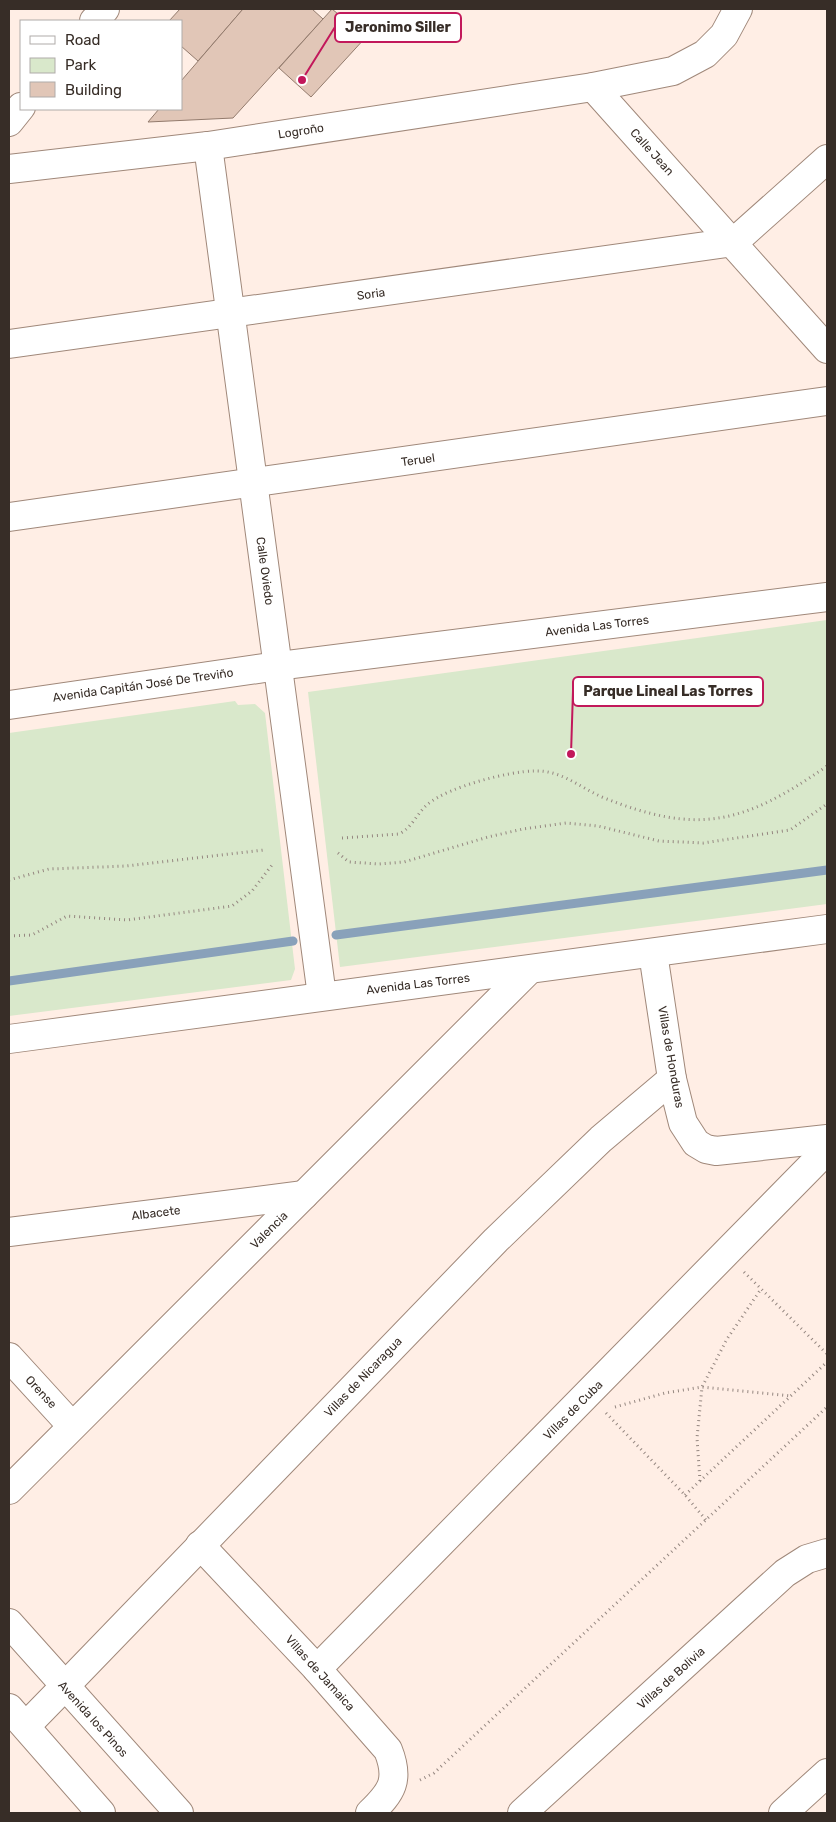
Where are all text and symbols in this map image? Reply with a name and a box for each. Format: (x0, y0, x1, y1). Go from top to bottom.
callout: Jeronimo Siller (335, 13, 461, 42)
text: Jeronimo Siller (345, 19, 452, 36)
legend (20, 20, 182, 110)
text: Road (65, 31, 101, 49)
text: Park (65, 56, 96, 74)
text: Building (65, 81, 122, 99)
street label: Logroño (277, 120, 325, 142)
street label: Calle Jean (627, 126, 677, 178)
street label: Soria (356, 285, 386, 303)
street label: Teruel (400, 451, 436, 469)
street label: Calle Oviedo (253, 536, 277, 606)
street label: Avenida Las Torres (544, 613, 650, 639)
street label: Avenida Capitán José De Treviño (52, 665, 234, 705)
callout: Parque Lineal Las Torres (573, 677, 763, 706)
text: Parque Lineal Las Torres (583, 683, 753, 700)
street label: Avenida Las Torres (365, 971, 471, 997)
street label: Villas de Honduras (655, 1005, 687, 1109)
street label: Albacete (131, 1203, 182, 1223)
street label: Valencia (247, 1208, 291, 1252)
street label: Villas de Nicaragua (321, 1334, 405, 1420)
street label: Orense (22, 1373, 60, 1411)
street label: Villas de Cuba (540, 1377, 606, 1443)
street label: Villas de Jamaica (282, 1632, 358, 1714)
street label: Villas de Bolivia (634, 1644, 708, 1712)
street label: Avenida los Pinos (55, 1678, 131, 1760)

